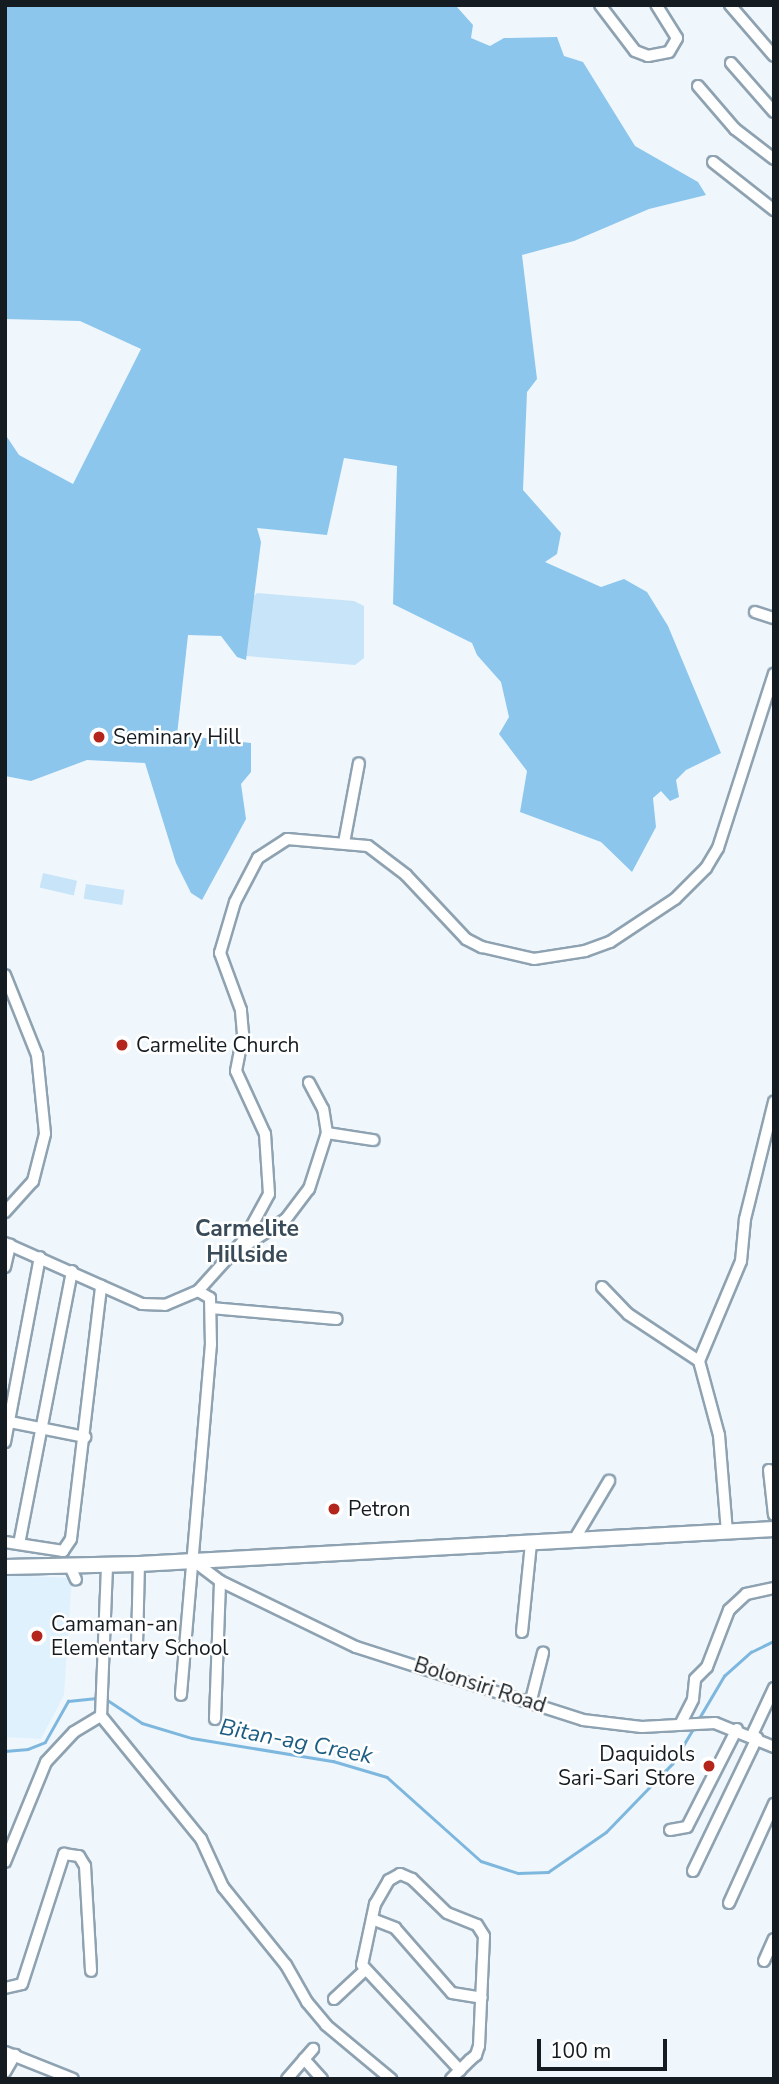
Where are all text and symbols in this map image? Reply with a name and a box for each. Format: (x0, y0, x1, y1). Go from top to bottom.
place label: Seminary Hill (113, 724, 241, 750)
marker: Seminary Hill (91, 729, 107, 745)
place label: Carmelite Church (136, 1032, 299, 1058)
marker: Carmelite Church (114, 1037, 130, 1053)
district label: Carmelite Hillside (195, 1215, 299, 1269)
place label: Petron (348, 1496, 410, 1522)
marker: Petron (326, 1501, 342, 1517)
place label: Camaman-an Elementary School (51, 1611, 229, 1661)
marker: Camaman-an Elementary School (29, 1628, 45, 1644)
street label: Bolonsiri Road (411, 1652, 549, 1718)
water label: Bitan-ag Creek (217, 1714, 375, 1770)
place label: Daquidols Sari-Sari Store (558, 1741, 695, 1791)
marker: Daquidols Sari-Sari Store (701, 1758, 717, 1774)
scale bar (541, 2024, 670, 2068)
text: 100 m (550, 2037, 611, 2065)

